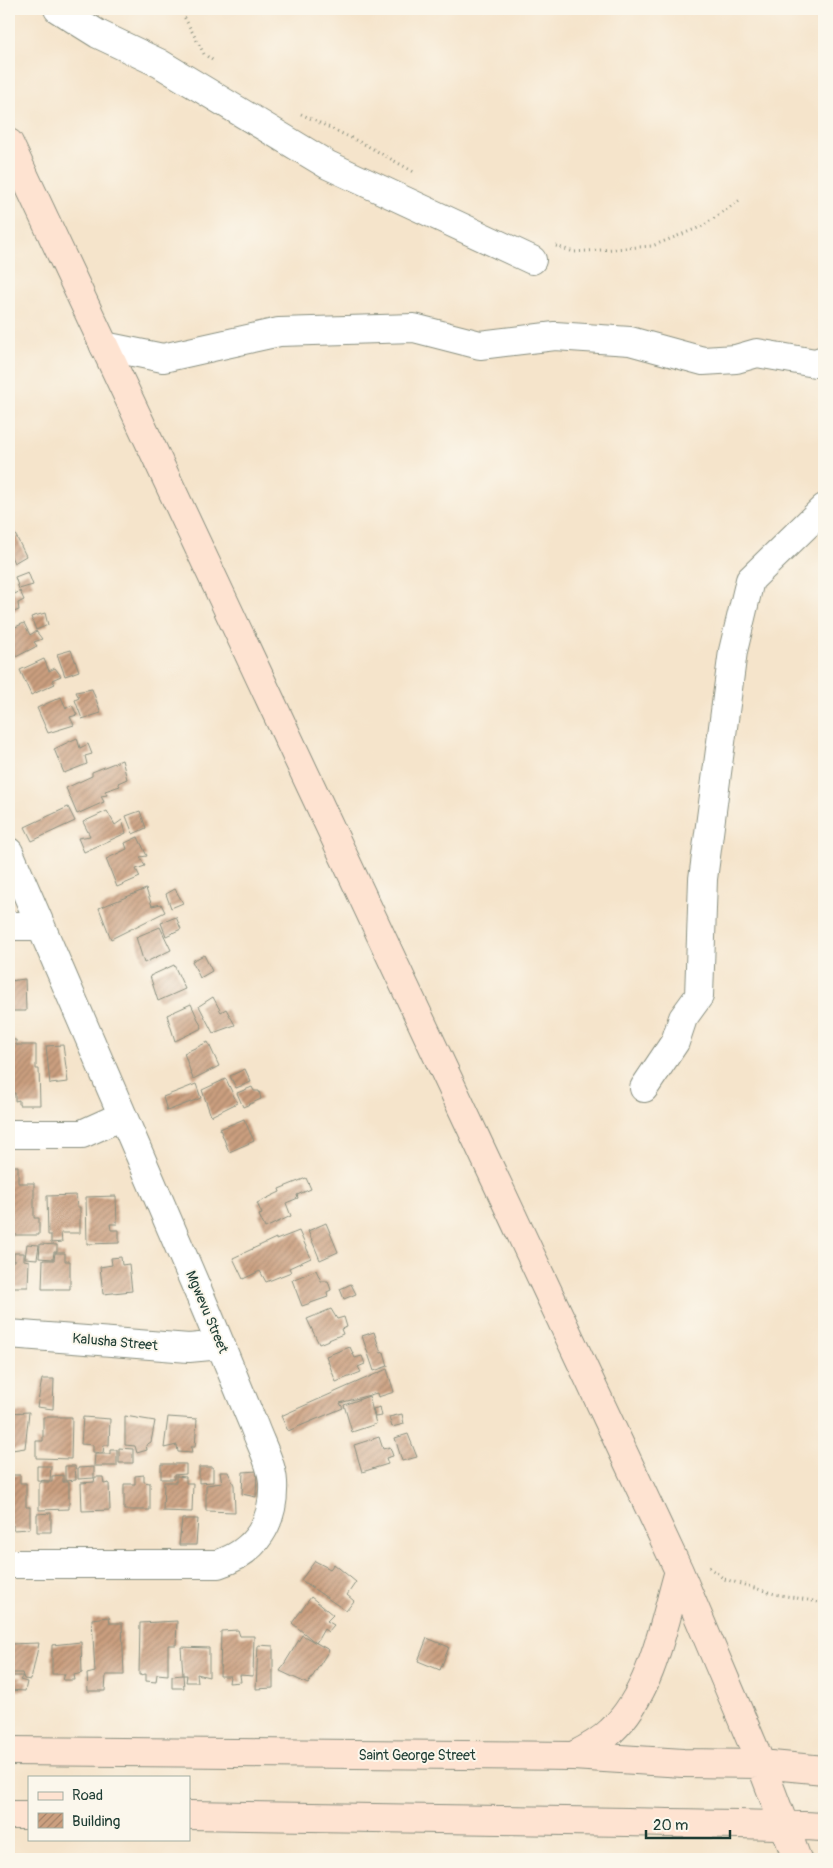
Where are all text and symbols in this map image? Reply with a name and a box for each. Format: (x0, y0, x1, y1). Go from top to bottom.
street label: Mgwevu Street (182, 1268, 232, 1356)
street label: Kalusha Street (72, 1330, 159, 1354)
street label: Saint George Street (358, 1747, 476, 1764)
legend (28, 1776, 190, 1840)
text: Road (72, 1786, 103, 1805)
scale bar (646, 1808, 729, 1840)
text: Building (72, 1812, 120, 1831)
text: 20 m (653, 1816, 688, 1835)

